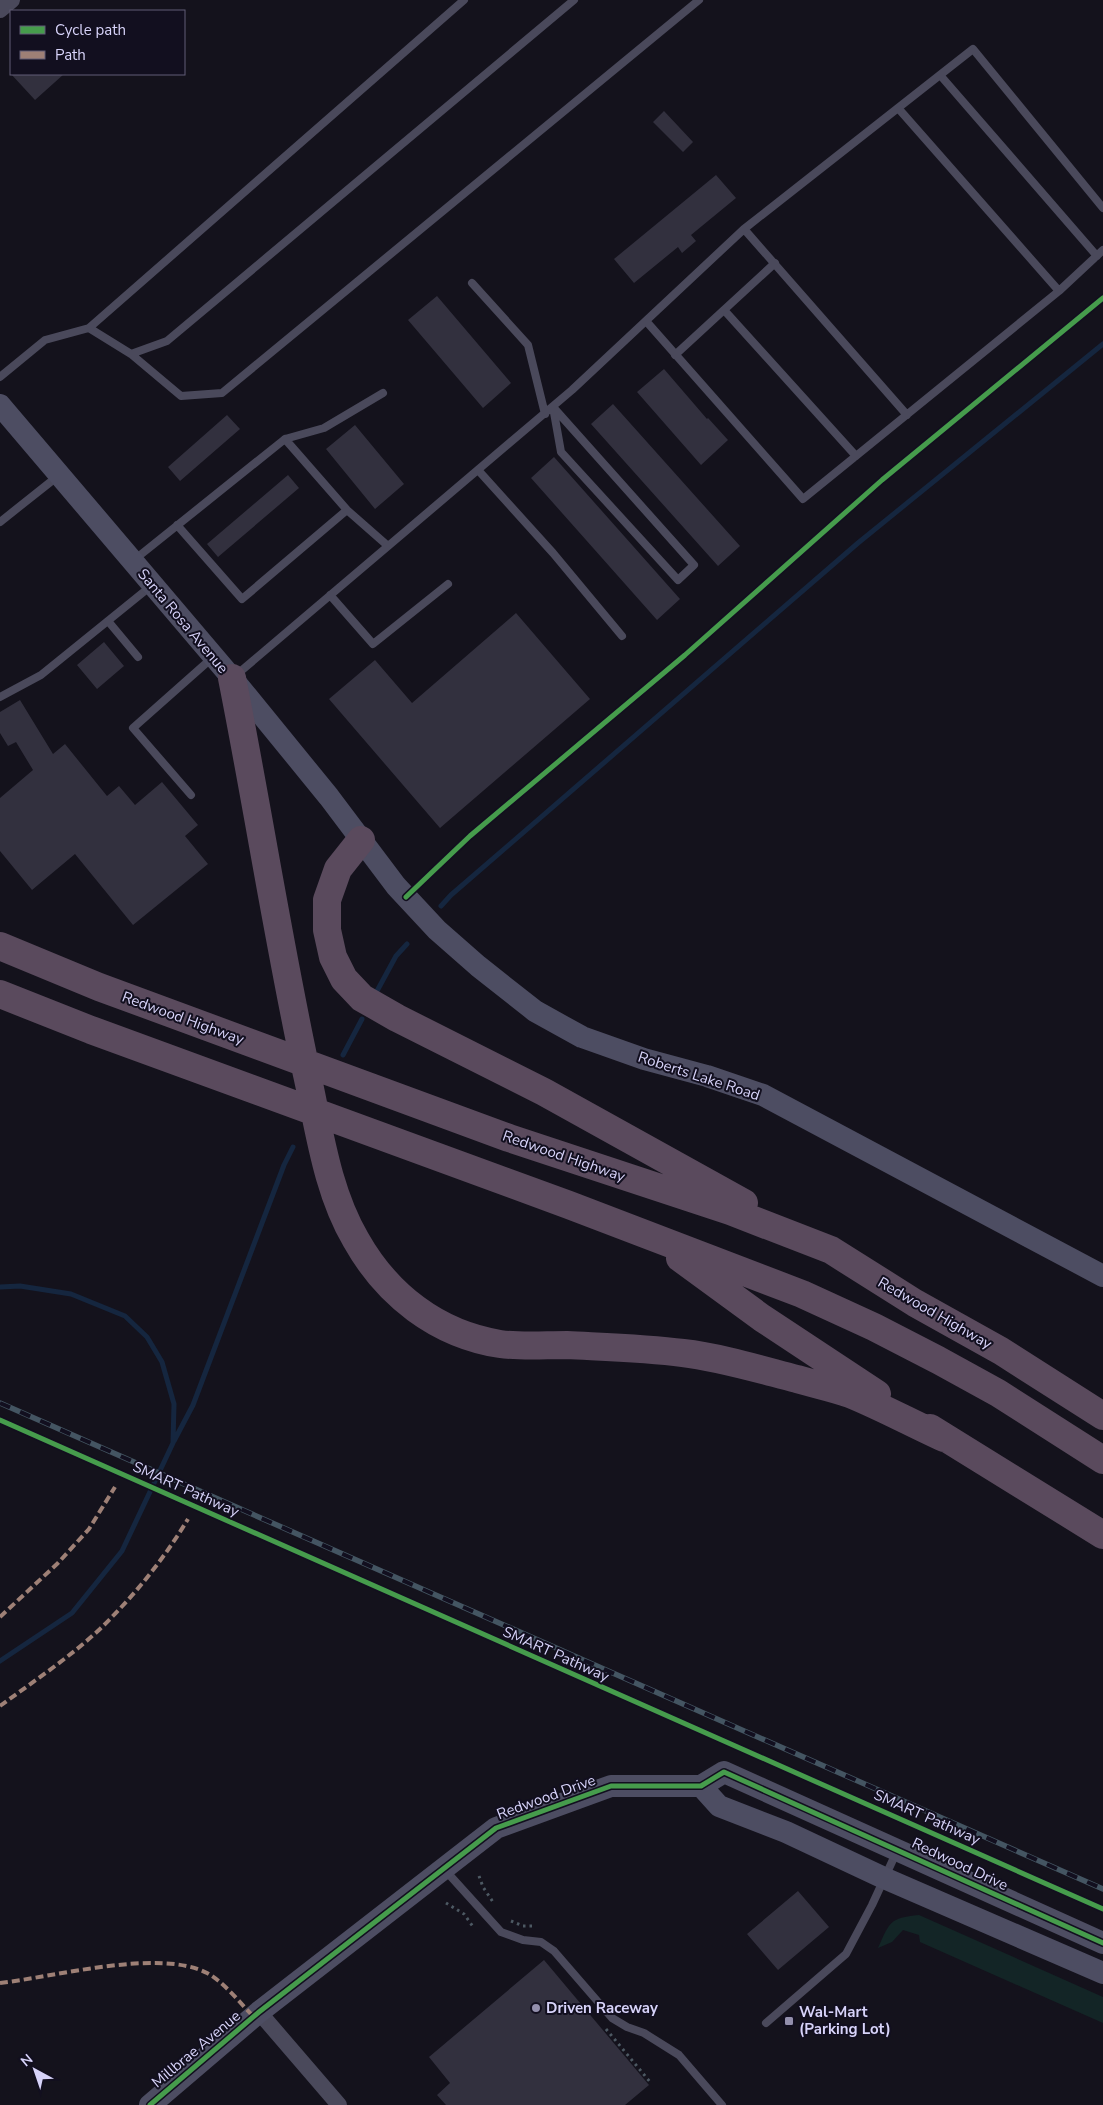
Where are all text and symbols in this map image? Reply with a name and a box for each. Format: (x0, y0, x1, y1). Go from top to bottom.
legend (10, 10, 185, 75)
text: Cycle path (55, 20, 126, 40)
text: Path (55, 45, 86, 65)
street label: Santa Rosa Avenue (133, 564, 233, 678)
street label: Redwood Highway (119, 987, 247, 1049)
street label: Roberts Lake Road (635, 1047, 763, 1105)
street label: Redwood Highway (500, 1126, 628, 1186)
street label: Redwood Highway (874, 1272, 996, 1354)
street label: SMART Pathway (130, 1457, 243, 1522)
street label: SMART Pathway (500, 1622, 613, 1687)
street label: Redwood Drive (494, 1770, 598, 1824)
street label: SMART Pathway (871, 1785, 984, 1850)
street label: Redwood Drive (909, 1833, 1011, 1895)
place label: Driven Raceway (546, 1998, 658, 2018)
marker: Driven Raceway (530, 2002, 542, 2014)
place label: Wal-Mart (Parking Lot) (799, 2002, 891, 2039)
street label: Millbrae Avenue (147, 2006, 245, 2092)
marker: Wal-Mart (Parking Lot) (783, 2015, 795, 2027)
north arrow (10, 2045, 60, 2095)
text: N (17, 2050, 37, 2071)

